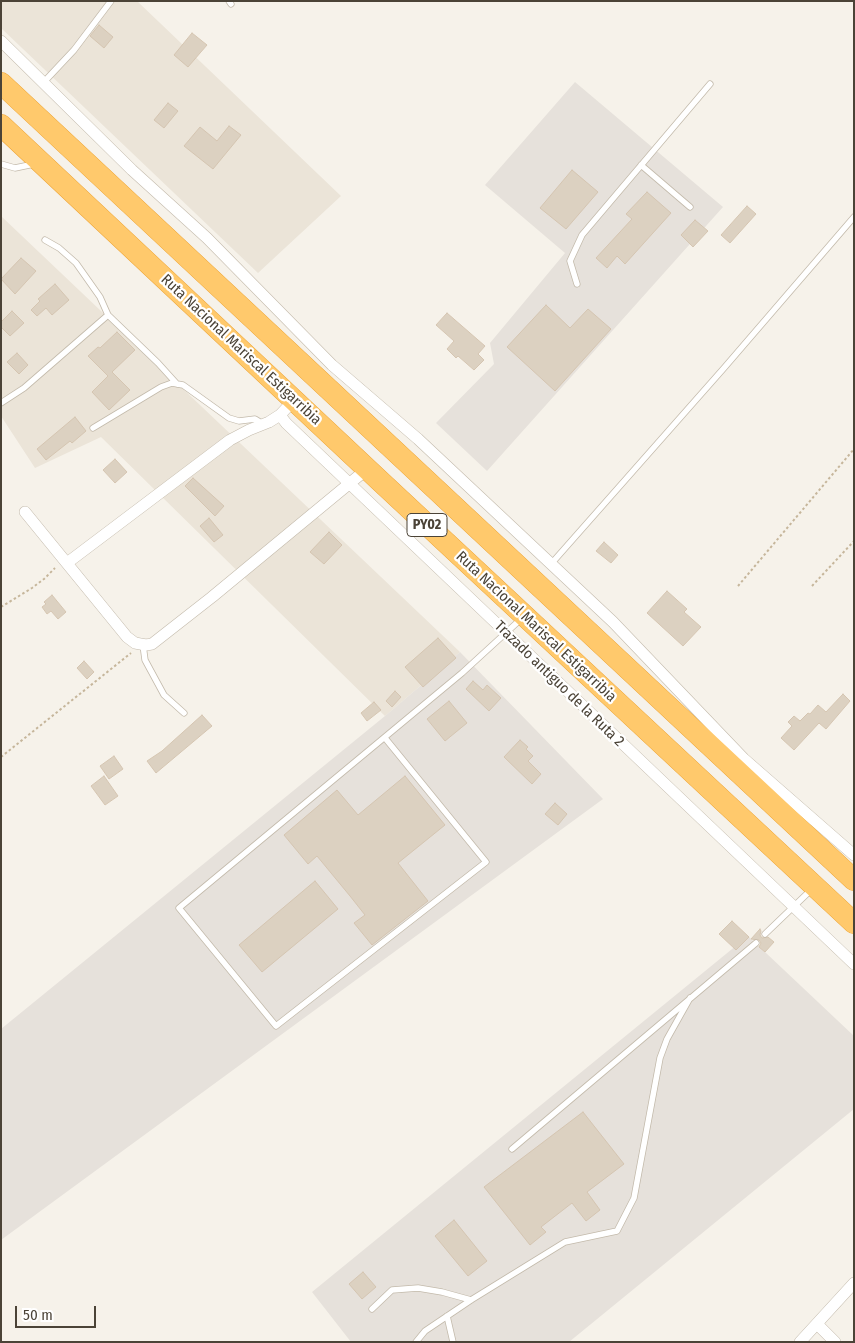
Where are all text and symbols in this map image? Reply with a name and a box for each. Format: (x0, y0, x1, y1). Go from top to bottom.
street label: Ruta Nacional Mariscal Estigarribia (157, 271, 325, 429)
road number: PY02 (407, 514, 447, 536)
street label: Ruta Nacional Mariscal Estigarribia (452, 548, 620, 706)
street label: Trazado antiguo de la Ruta 2 (490, 617, 628, 751)
scale bar (18, 1296, 99, 1328)
text: 50 m (23, 1306, 53, 1324)

